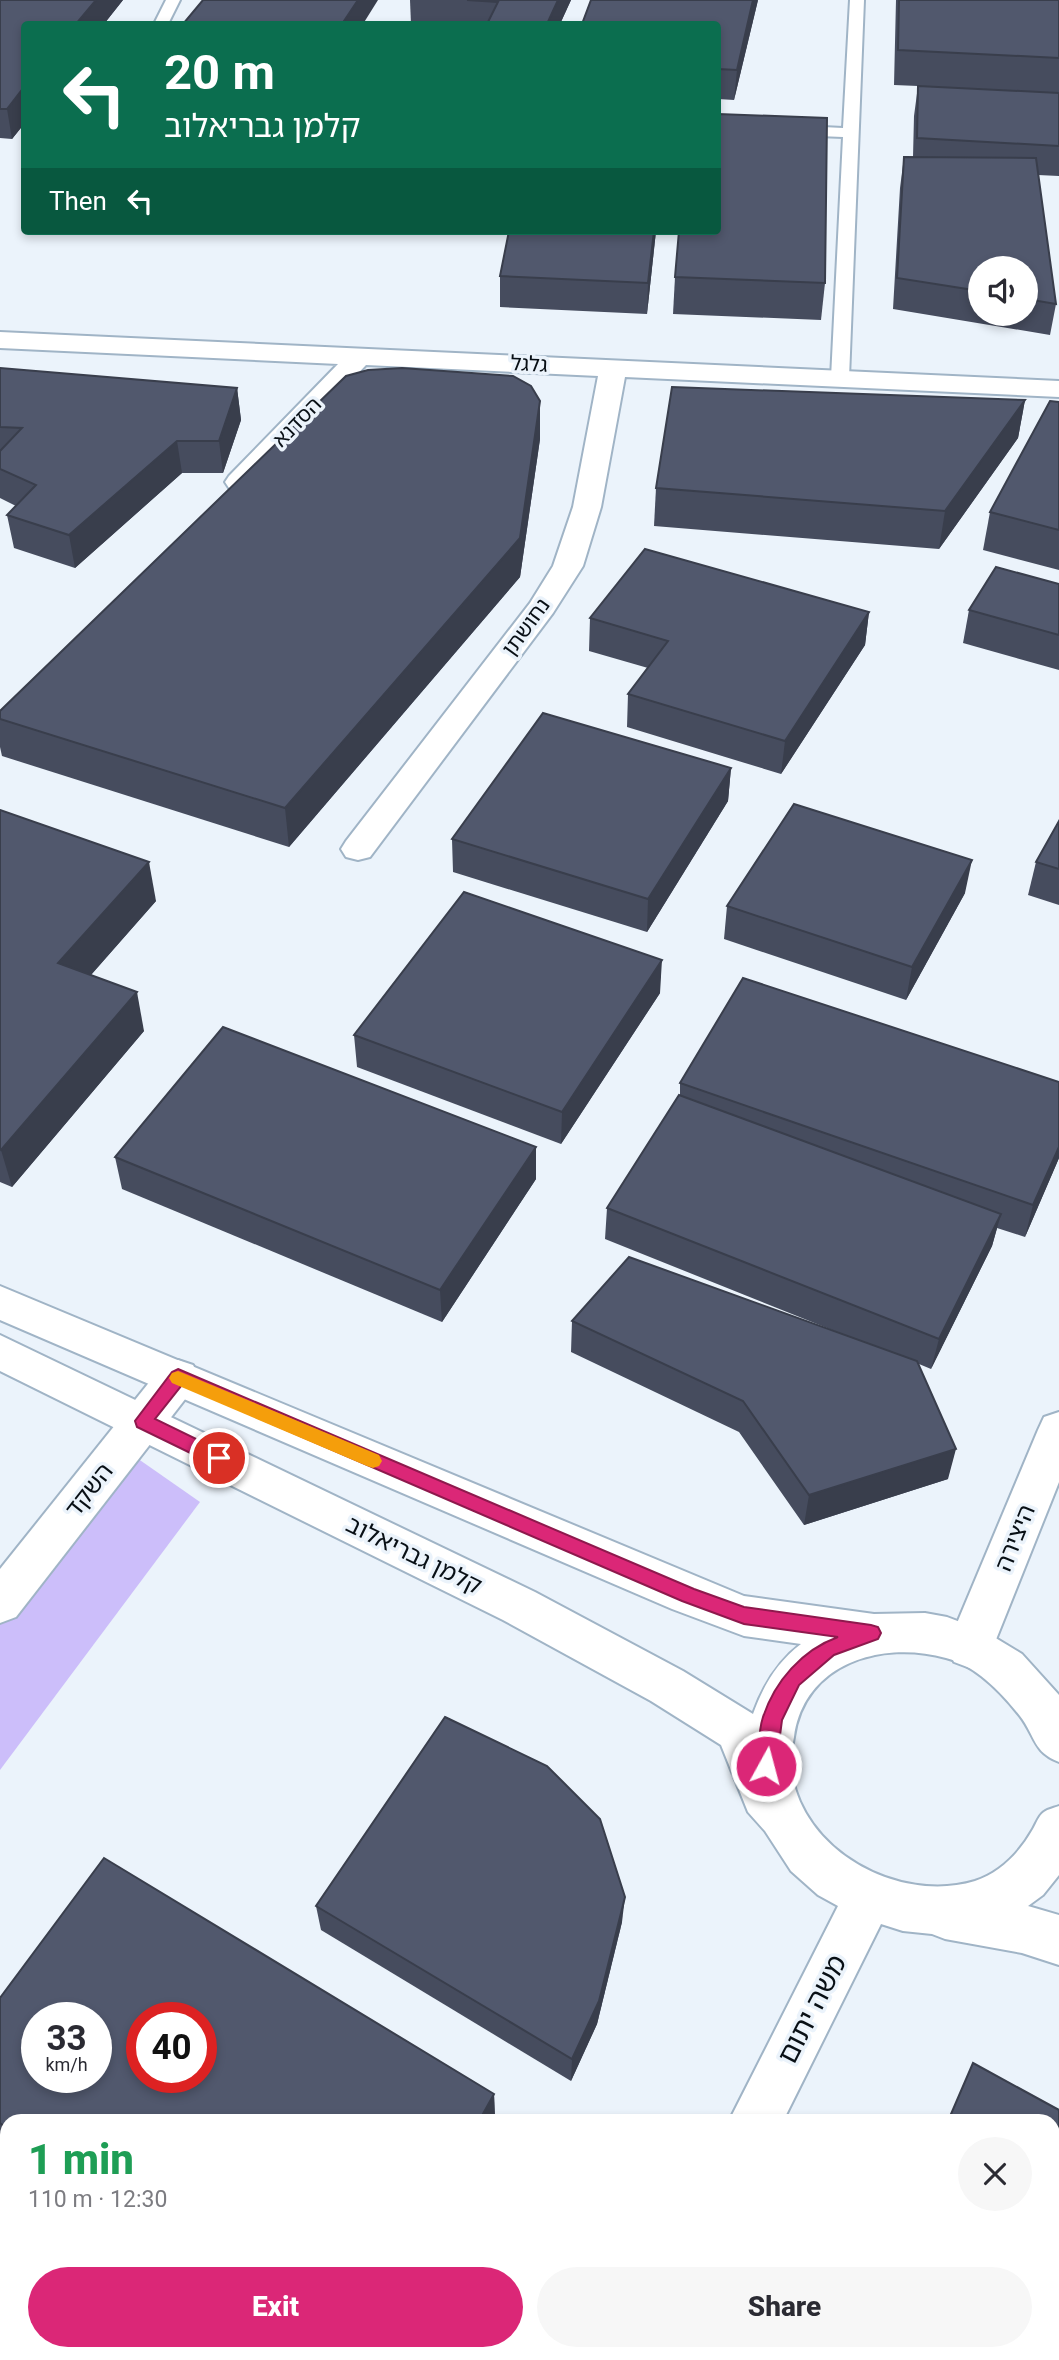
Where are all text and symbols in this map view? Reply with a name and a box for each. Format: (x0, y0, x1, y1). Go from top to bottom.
text: 20 m (164, 44, 275, 101)
icon: left (49, 49, 140, 140)
text: קלמן גבריאלוב (164, 107, 361, 145)
icon: left (121, 182, 159, 220)
text: Then (49, 186, 107, 216)
map controls (968, 256, 1038, 326)
button: sound (968, 256, 1038, 326)
street label: גלגל (510, 351, 548, 377)
street label: הסדנא (268, 392, 326, 452)
street label: נחושתן (497, 594, 555, 660)
pin (189, 1428, 249, 1488)
icon: arrive (200, 1439, 238, 1477)
street label: השקד (59, 1457, 119, 1523)
street label: היצירה (989, 1501, 1041, 1575)
street label: קלמן גבריאלוב (342, 1510, 486, 1600)
position arrow (729, 1729, 803, 1803)
street label: משה יתום (771, 1949, 853, 2069)
speed limit sign: 40 (126, 2002, 217, 2093)
text: 33 (46, 2018, 87, 2059)
text: km/h (45, 2054, 88, 2075)
text: 1 min (28, 2135, 134, 2184)
button: close (958, 2137, 1032, 2211)
text: 110 m · 12:30 (28, 2186, 167, 2213)
button: Exit (28, 2267, 523, 2347)
button: Share (537, 2267, 1032, 2347)

